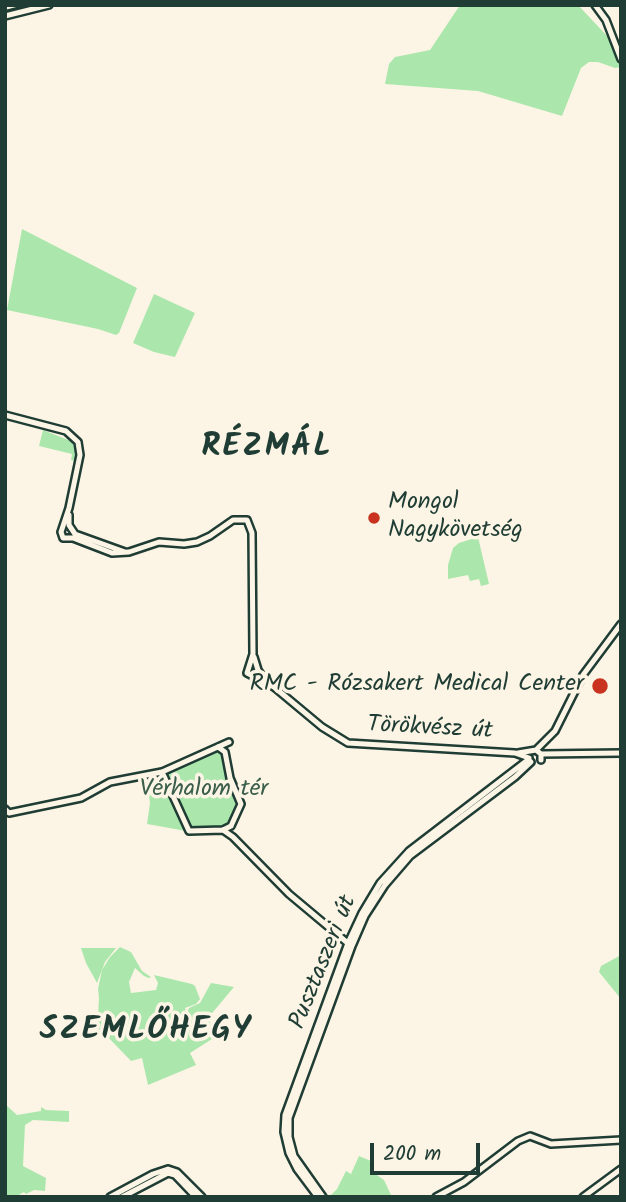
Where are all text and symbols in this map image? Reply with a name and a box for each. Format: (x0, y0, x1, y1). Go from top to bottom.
district label: RÉZMÁL (202, 431, 332, 469)
place label: Mongol Nagykövetség (388, 490, 523, 546)
marker: Mongol Nagykövetség (366, 510, 382, 526)
place label: RMC - Rózsakert Medical Center (250, 672, 584, 700)
marker: RMC - Rózsakert Medical Center (590, 676, 610, 696)
street label: Törökvész út (367, 712, 493, 748)
park label: Vérhalom tér (140, 777, 268, 805)
street label: Pusztaszeri út (285, 892, 365, 1034)
district label: SZEMLŐHEGY (41, 1014, 251, 1052)
scale bar (374, 1128, 484, 1172)
text: 200 m (383, 1138, 441, 1171)

